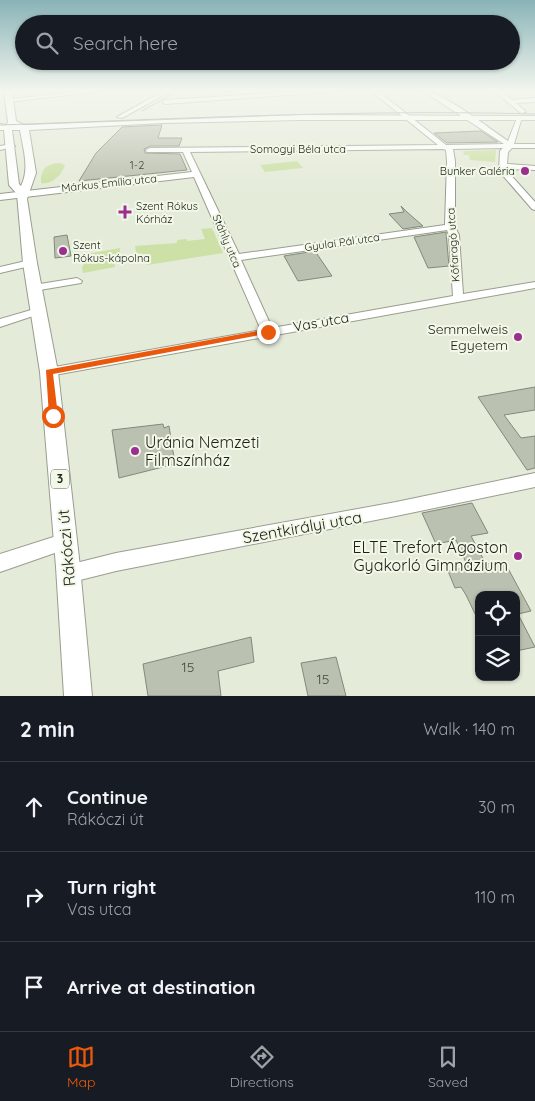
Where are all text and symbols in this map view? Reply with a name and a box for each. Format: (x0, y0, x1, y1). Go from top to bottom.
search box (15, 15, 520, 70)
icon: search (33, 29, 61, 57)
text: Search here (73, 31, 178, 55)
street label: Somogyi Béla utca (250, 142, 346, 156)
house number: 1-2 (130, 158, 144, 172)
place label: Bunker Galéria (440, 164, 515, 178)
marker: Bunker Galéria (519, 165, 531, 177)
street label: Márkus Emília utca (61, 171, 157, 195)
place label: Szent Rókus Kórház (136, 199, 198, 226)
marker: Szent Rókus Kórház (118, 205, 132, 219)
street label: Kőfaragó utca (443, 207, 463, 283)
street label: Stáhly utca (209, 212, 245, 270)
street label: Gyulai Pál utca (304, 230, 380, 254)
place label: Szent Rókus-kápolna (73, 238, 150, 265)
marker: Szent Rókus-kápolna (57, 245, 69, 257)
street label: Vas utca (292, 308, 350, 336)
place label: Semmelweis Egyetem (428, 320, 508, 354)
route end (257, 321, 280, 344)
marker: Semmelweis Egyetem (512, 331, 524, 343)
route start (42, 405, 65, 428)
place label: Uránia Nemzeti Filmszínház (145, 432, 259, 470)
marker: Uránia Nemzeti Filmszínház (129, 445, 141, 457)
road number: 3 (51, 469, 69, 488)
street label: Szentkirályi utca (241, 507, 363, 547)
street label: Rákóczi út (53, 509, 79, 587)
place label: ELTE Trefort Ágoston Gyakorló Gimnázium (352, 537, 508, 575)
marker: ELTE Trefort Ágoston Gyakorló Gimnázium (512, 550, 524, 562)
map controls (475, 591, 520, 681)
button: locate (475, 591, 520, 636)
button: layers (475, 636, 520, 681)
house number: 15 (182, 658, 194, 676)
house number: 15 (317, 670, 329, 688)
text: 2 min (20, 716, 75, 742)
text: Walk · 140 m (423, 719, 515, 739)
text: Continue (67, 785, 148, 809)
icon: ahead (20, 793, 48, 821)
text: 30 m (478, 797, 515, 817)
text: Rákóczi út (67, 809, 144, 829)
text: Turn right (67, 875, 156, 899)
icon: right (20, 883, 48, 911)
text: 110 m (475, 887, 515, 907)
text: Vas utca (67, 899, 131, 919)
icon: arrive (20, 973, 48, 1001)
text: Arrive at destination (67, 975, 256, 999)
tab: Map (67, 1043, 96, 1091)
tab: Directions (230, 1043, 294, 1091)
tab: Saved (428, 1043, 468, 1091)

